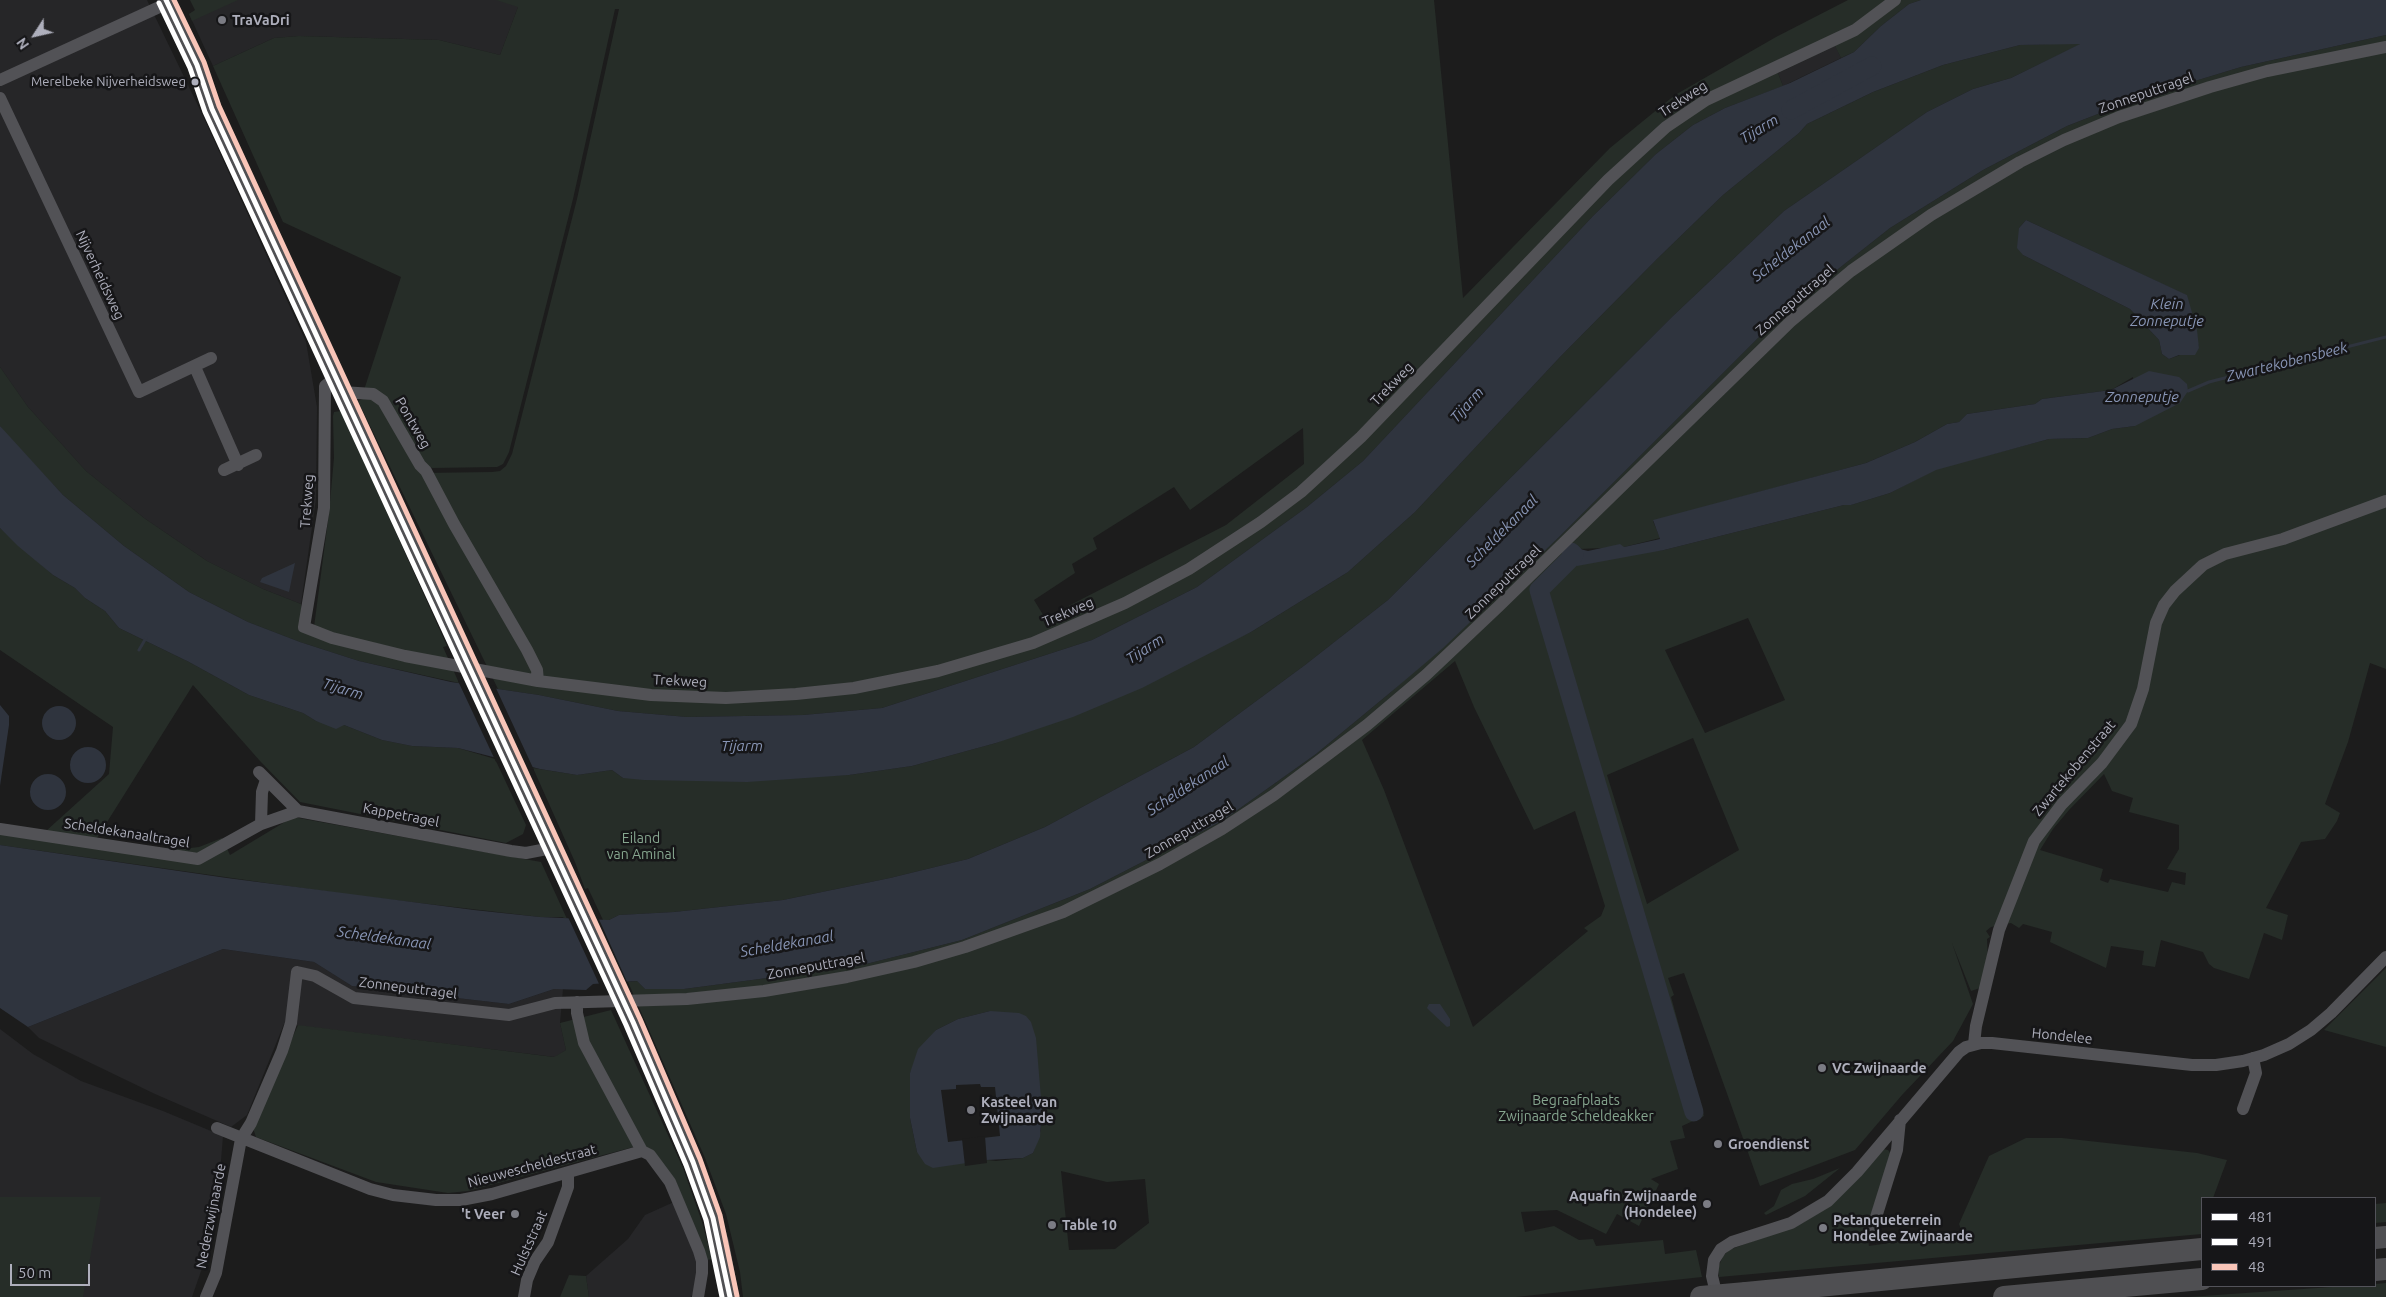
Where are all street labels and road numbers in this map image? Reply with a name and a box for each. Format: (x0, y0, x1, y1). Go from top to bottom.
street label: Zonneputtragel (2097, 69, 2195, 117)
street label: Trekweg (1656, 77, 1710, 121)
street label: Nijverheidsweg (72, 228, 128, 322)
street label: Zonneputtragel (1752, 261, 1838, 339)
street label: Trekweg (1367, 359, 1417, 409)
street label: Pontweg (392, 394, 434, 452)
street label: Trekweg (297, 473, 317, 529)
street label: Zonneputtragel (1462, 542, 1544, 622)
street label: Trekweg (1040, 594, 1096, 630)
street label: Trekweg (653, 671, 707, 691)
street label: Zwartekobenstraat (2029, 717, 2119, 819)
street label: Zonneputtragel (1142, 798, 1236, 862)
street label: Kappetragel (361, 799, 441, 831)
street label: Scheldekanaaltragel (63, 815, 191, 851)
street label: Zonneputtragel (766, 949, 866, 983)
street label: Zonneputtragel (358, 974, 458, 1002)
street label: Hondelee (2031, 1024, 2093, 1048)
street label: Nieuwescheldestraat (466, 1141, 598, 1191)
street label: Nederzwijnaarde (193, 1162, 229, 1270)
street label: Hulststraat (507, 1208, 551, 1278)

